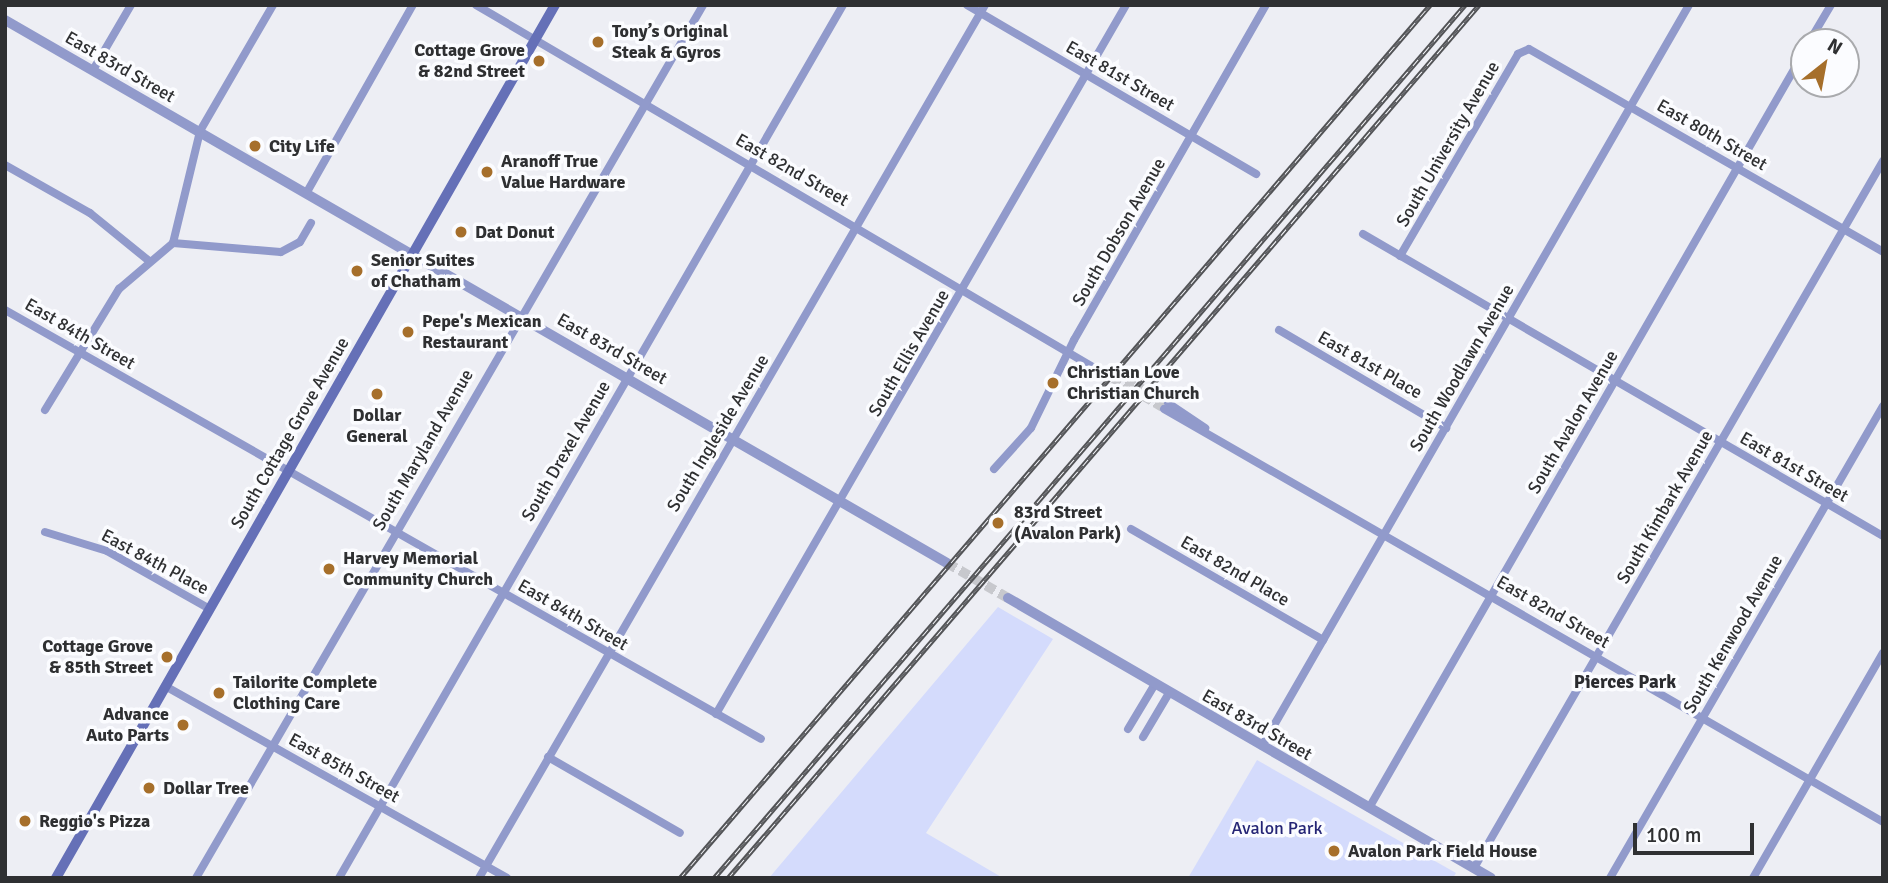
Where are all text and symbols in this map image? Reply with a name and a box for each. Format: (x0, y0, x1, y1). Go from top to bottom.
place label: Tony’s Original Steak & Gyros (612, 21, 728, 64)
street label: East 83rd Street (61, 27, 179, 107)
north arrow (1790, 28, 1860, 98)
text: N (1823, 33, 1847, 60)
marker: Tony’s Original Steak & Gyros (590, 34, 606, 50)
street label: East 81st Street (1062, 36, 1178, 116)
place label: Cottage Grove & 82nd Street (414, 40, 525, 82)
marker: Cottage Grove & 82nd Street (531, 53, 547, 69)
street label: South University Avenue (1392, 58, 1504, 230)
street label: East 80th Street (1653, 95, 1771, 175)
street label: East 82nd Street (732, 129, 852, 211)
place label: City Life (269, 135, 335, 157)
marker: City Life (247, 138, 263, 154)
place label: Aranoff True Value Hardware (501, 151, 625, 194)
street label: South Dobson Avenue (1068, 154, 1170, 310)
marker: Aranoff True Value Hardware (479, 164, 495, 180)
place label: Dat Donut (475, 221, 554, 243)
marker: Dat Donut (453, 224, 469, 240)
place label: Senior Suites of Chatham (371, 250, 474, 292)
marker: Senior Suites of Chatham (349, 263, 365, 279)
street label: South Woodlawn Avenue (1405, 281, 1519, 455)
street label: South Ellis Avenue (864, 286, 954, 420)
street label: East 84th Street (21, 294, 139, 374)
street label: East 83rd Street (553, 309, 671, 389)
place label: Pepe's Mexican Restaurant (422, 311, 542, 354)
marker: Pepe's Mexican Restaurant (400, 324, 416, 340)
street label: East 81st Place (1314, 326, 1426, 404)
street label: South Cottage Grove Avenue (226, 333, 354, 533)
street label: South Avalon Avenue (1523, 347, 1623, 497)
street label: South Ingleside Avenue (662, 350, 774, 516)
place label: Christian Love Christian Church (1067, 362, 1200, 404)
street label: South Maryland Avenue (368, 366, 478, 534)
marker: Christian Love Christian Church (1045, 375, 1061, 391)
street label: South Drexel Avenue (517, 377, 615, 525)
marker: Dollar General (369, 386, 385, 402)
place label: Dollar General (346, 405, 408, 448)
street label: South Kimbark Avenue (1612, 426, 1718, 588)
street label: East 81st Street (1736, 427, 1852, 507)
place label: 83rd Street (Avalon Park) (1014, 502, 1121, 544)
marker: 83rd Street (Avalon Park) (988, 513, 1008, 533)
street label: East 84th Place (97, 525, 213, 599)
street label: East 82nd Place (1177, 531, 1293, 611)
place label: Harvey Memorial Community Church (343, 548, 493, 590)
street label: South Kenwood Avenue (1679, 551, 1787, 717)
marker: Harvey Memorial Community Church (321, 561, 337, 577)
street label: East 82nd Street (1493, 571, 1613, 653)
street label: East 84th Street (514, 575, 632, 655)
place label: Cottage Grove & 85th Street (42, 636, 153, 678)
marker: Cottage Grove & 85th Street (159, 649, 175, 665)
place label: Tailorite Complete Clothing Care (233, 672, 377, 714)
district label: Pierces Park (1574, 672, 1676, 694)
marker: Tailorite Complete Clothing Care (211, 685, 227, 701)
street label: East 83rd Street (1198, 685, 1316, 765)
place label: Advance Auto Parts (86, 704, 169, 746)
marker: Advance Auto Parts (175, 717, 191, 733)
street label: East 85th Street (285, 729, 403, 807)
place label: Dollar Tree (163, 777, 249, 799)
marker: Dollar Tree (141, 780, 157, 796)
place label: Reggio's Pizza (39, 810, 150, 832)
scale bar (1636, 810, 1757, 854)
marker: Reggio's Pizza (17, 813, 33, 829)
park label: Avalon Park (1232, 817, 1322, 839)
text: 100 m (1646, 822, 1701, 848)
place label: Avalon Park Field House (1348, 840, 1537, 862)
marker: Avalon Park Field House (1326, 843, 1342, 859)

